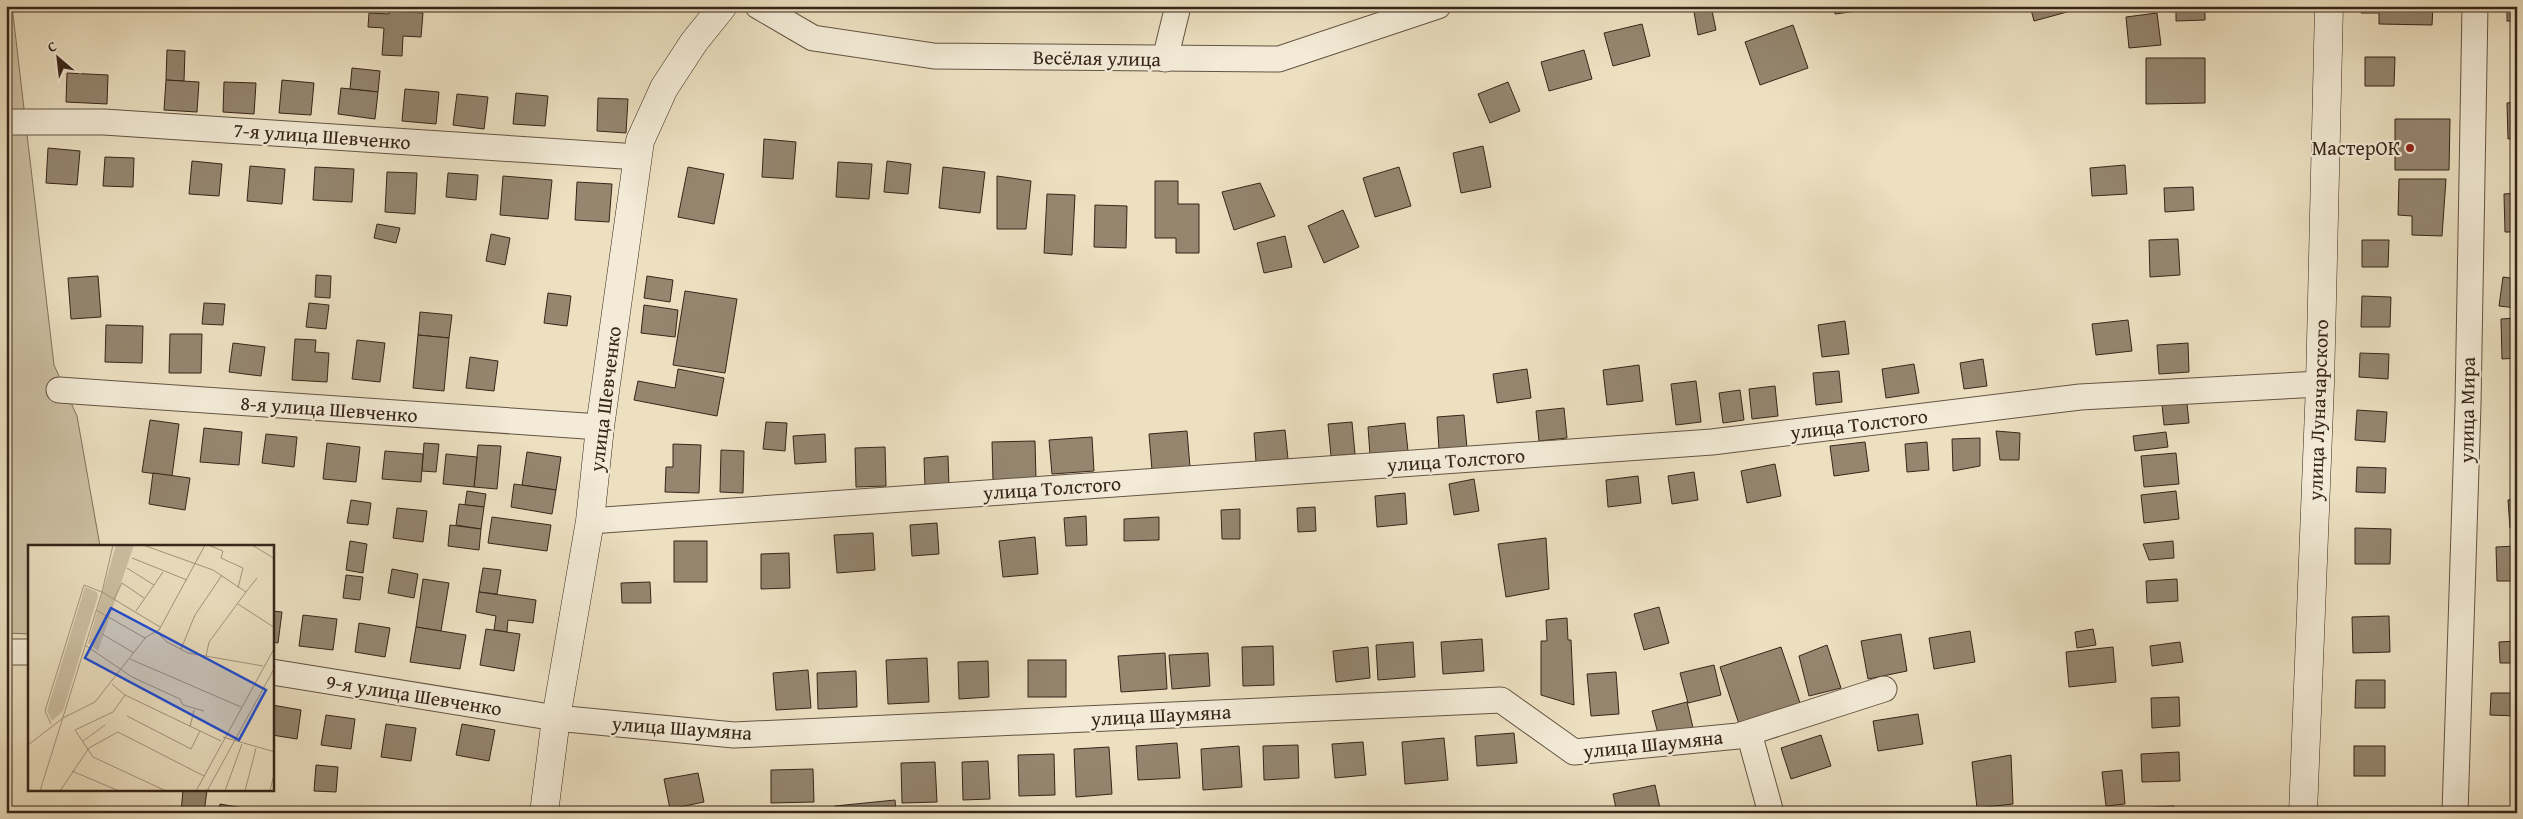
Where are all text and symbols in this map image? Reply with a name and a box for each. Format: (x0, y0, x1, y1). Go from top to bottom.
north arrow (32, 32, 82, 82)
text: С (44, 36, 60, 57)
street label: Весёлая улица (1033, 42, 1162, 73)
street label: 7-я улица Шевченко (232, 115, 412, 156)
place label: МастерОК (2312, 133, 2401, 162)
marker: МастерОК (2404, 142, 2416, 154)
street label: улица Луначарского (2300, 319, 2335, 502)
street label: улица Шевченко (581, 324, 628, 474)
street label: улица Мира (2451, 356, 2482, 464)
street label: 8-я улица Шевченко (239, 388, 419, 429)
street label: улица Толстого (1788, 401, 1929, 446)
street label: улица Толстого (1385, 440, 1526, 479)
street label: улица Толстого (981, 468, 1122, 507)
inset map (28, 545, 274, 792)
street label: 9-я улица Шевченко (324, 666, 504, 723)
street label: улица Шаумяна (1089, 696, 1232, 733)
street label: улица Шаумяна (610, 708, 754, 747)
street label: улица Шаумяна (1581, 722, 1725, 765)

